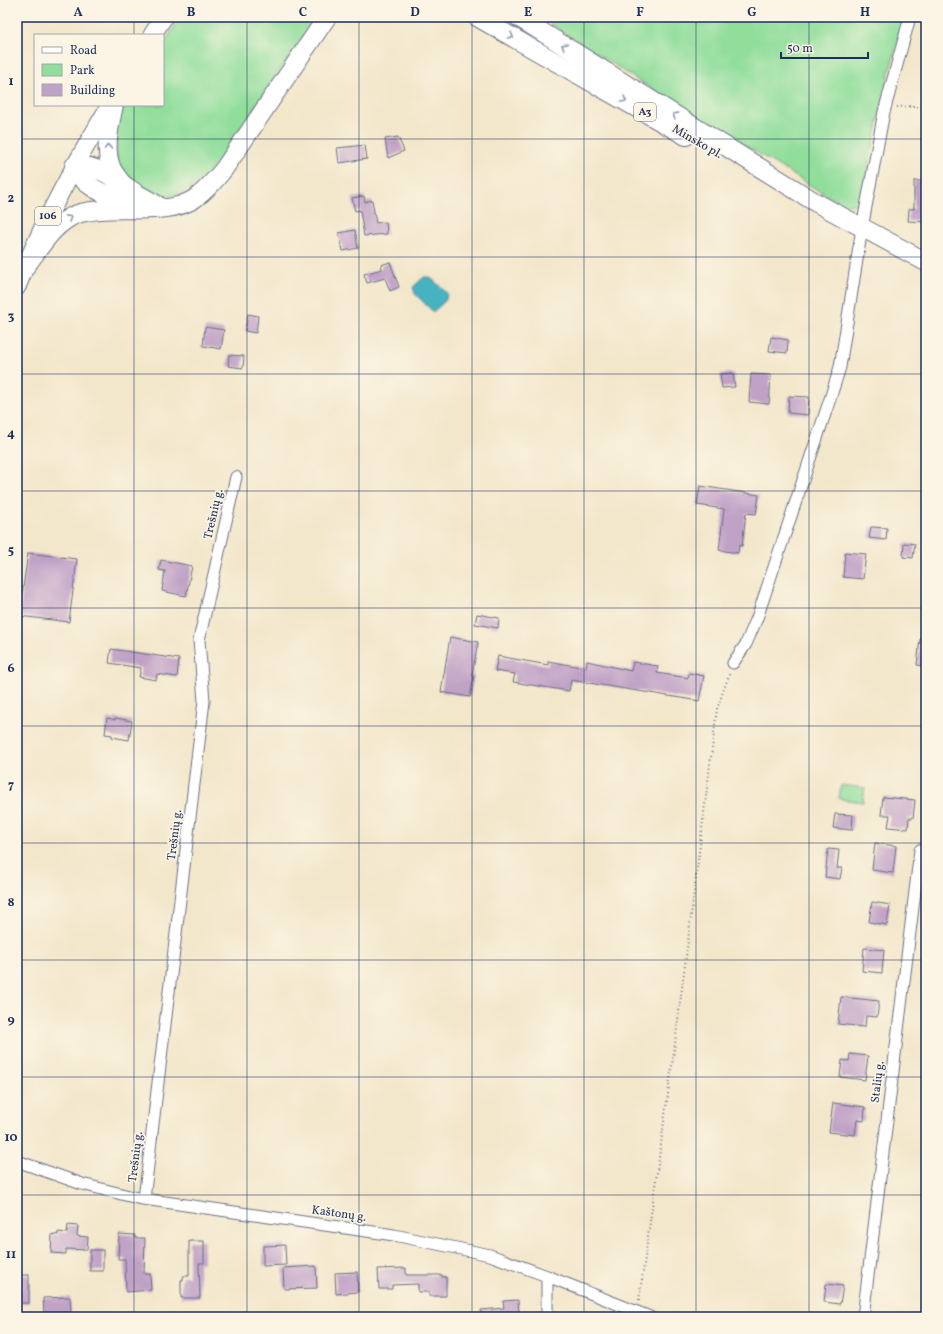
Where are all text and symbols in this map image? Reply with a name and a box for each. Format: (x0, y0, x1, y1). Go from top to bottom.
text: A (73, 4, 83, 22)
text: B (187, 4, 196, 22)
text: C (299, 4, 307, 22)
text: D (410, 4, 420, 22)
text: E (524, 4, 532, 22)
text: F (636, 4, 644, 22)
text: G (747, 4, 757, 22)
text: H (860, 4, 870, 22)
one-way arrow (507, 32, 514, 39)
legend (34, 34, 164, 106)
scale bar (781, 34, 868, 60)
text: 50 m (787, 41, 813, 57)
text: Road (70, 43, 97, 59)
one-way arrow (561, 43, 568, 51)
text: Park (70, 63, 95, 79)
text: 1 (8, 73, 14, 91)
text: Building (70, 83, 115, 99)
one-way arrow (620, 96, 627, 103)
road number: A3 (634, 103, 656, 121)
one-way arrow (672, 112, 679, 119)
street label: Minsko pl. (669, 121, 725, 163)
one-way arrow (104, 144, 112, 150)
text: 2 (8, 190, 15, 208)
road number: 106 (35, 207, 61, 225)
one-way arrow (65, 216, 72, 223)
text: 3 (8, 308, 15, 326)
text: 4 (7, 425, 15, 443)
street label: Trešnių g. (200, 487, 228, 541)
text: 5 (8, 542, 14, 560)
text: 6 (7, 660, 15, 678)
text: 7 (8, 777, 14, 795)
street label: Trešnių g. (164, 808, 186, 861)
text: 8 (7, 894, 15, 912)
text: 9 (7, 1011, 15, 1029)
street label: Stalių g. (867, 1060, 889, 1104)
text: 10 (4, 1129, 18, 1147)
street label: Trešnių g. (125, 1130, 147, 1183)
street label: Kaštonų g. (311, 1202, 368, 1226)
text: 11 (6, 1246, 16, 1264)

